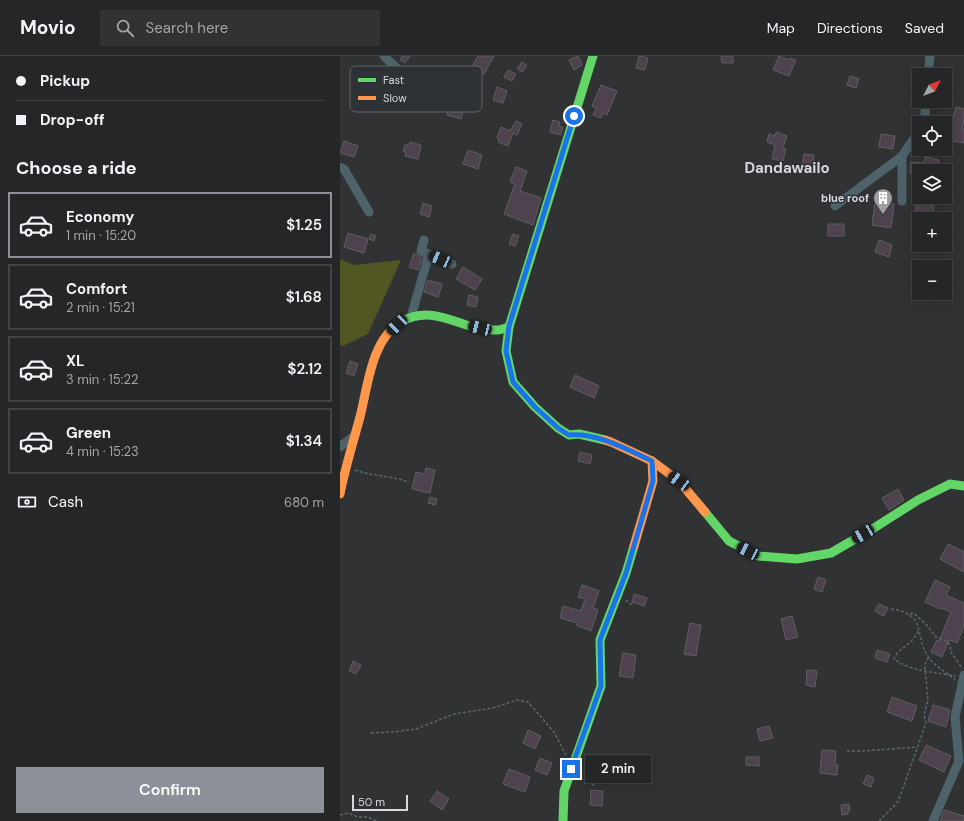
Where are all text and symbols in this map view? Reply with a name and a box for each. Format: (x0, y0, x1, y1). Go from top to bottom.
search box (100, 10, 380, 46)
text: Movio (20, 15, 76, 40)
icon: search (114, 17, 136, 39)
text: Search here (146, 18, 228, 38)
text: Map (767, 19, 795, 37)
text: Directions (817, 19, 883, 37)
text: Saved (905, 19, 944, 37)
legend (350, 66, 482, 112)
north arrow (912, 68, 952, 108)
map controls (912, 68, 952, 300)
text: Pickup (40, 71, 90, 91)
text: Fast (383, 73, 404, 87)
text: Slow (383, 91, 407, 105)
route start (565, 107, 583, 125)
text: Drop-off (40, 110, 105, 130)
button: locate (912, 116, 952, 156)
text: Choose a ride (16, 156, 137, 180)
district label: Dandawailo (744, 158, 830, 178)
button: layers (912, 164, 952, 204)
building icon: blue roof (872, 187, 894, 215)
place label: blue roof (821, 191, 869, 205)
icon: car (18, 207, 54, 243)
text: Economy (66, 207, 134, 227)
button: + (912, 212, 952, 252)
text: $1.25 (286, 215, 322, 235)
text: 1 min · 15:20 (66, 227, 136, 244)
car (427, 249, 453, 269)
button: − (912, 260, 952, 300)
icon: car (18, 279, 54, 315)
text: Comfort (66, 279, 127, 299)
text: $1.68 (286, 287, 322, 307)
text: 2 min · 15:21 (66, 299, 135, 316)
car (384, 312, 410, 338)
car (467, 319, 493, 337)
icon: car (18, 351, 54, 387)
text: XL (66, 351, 84, 371)
text: $2.12 (287, 359, 322, 379)
text: 3 min · 15:22 (66, 371, 138, 388)
icon: car (18, 423, 54, 459)
text: Green (66, 423, 111, 443)
text: $1.34 (286, 431, 322, 451)
text: 4 min · 15:23 (66, 443, 139, 460)
car (666, 469, 692, 493)
icon: cash (16, 491, 38, 513)
text: Cash (48, 492, 83, 512)
text: 680 m (284, 494, 324, 511)
car (850, 523, 876, 545)
car (735, 540, 761, 562)
callout: 2 min (585, 755, 651, 783)
route end (562, 760, 580, 778)
text: 2 min (601, 760, 635, 777)
button: Confirm (16, 767, 324, 813)
scale bar (352, 793, 408, 812)
text: 50 m (358, 795, 385, 809)

